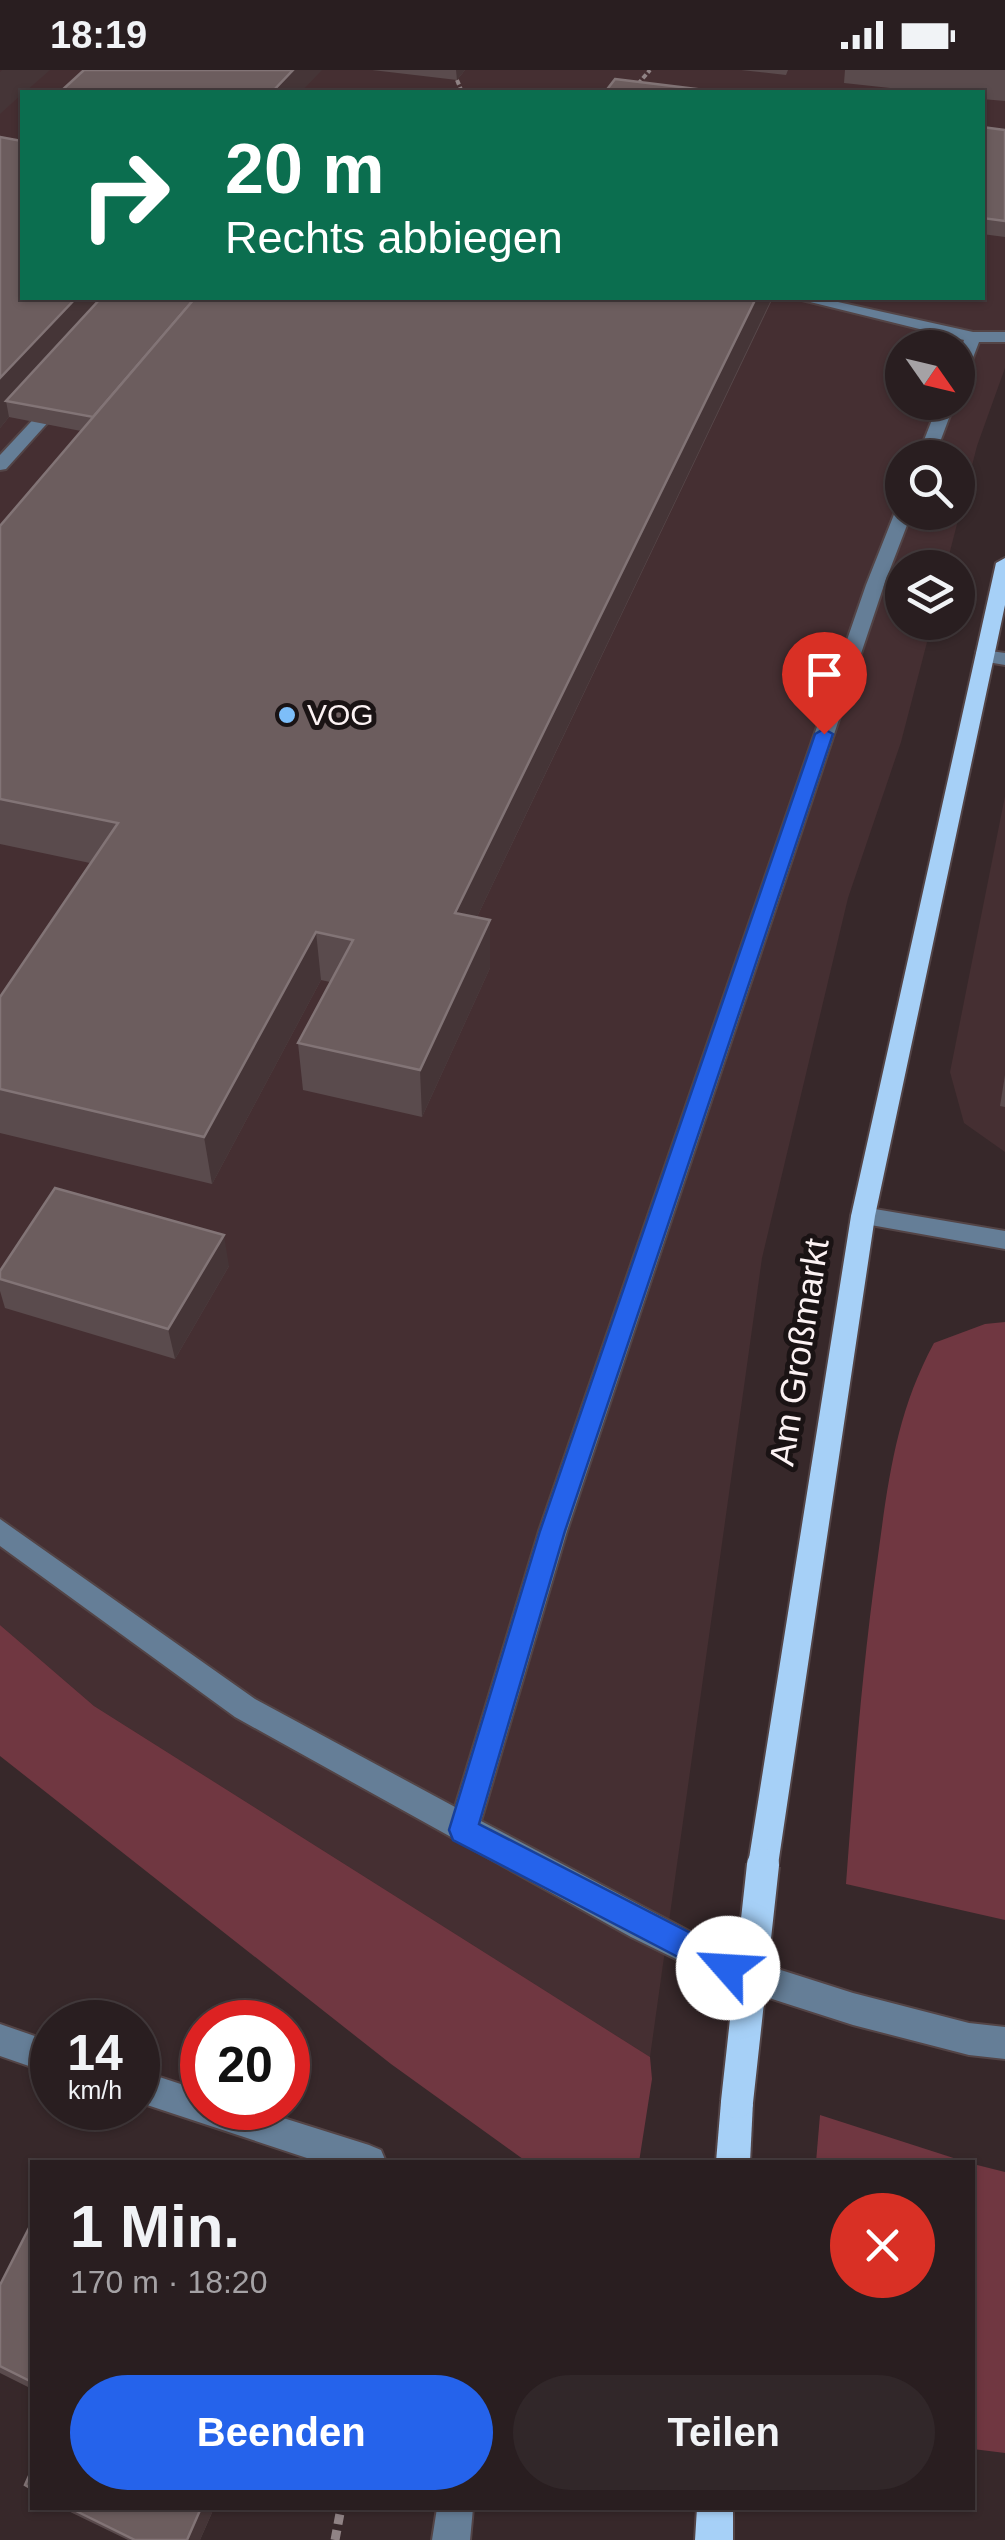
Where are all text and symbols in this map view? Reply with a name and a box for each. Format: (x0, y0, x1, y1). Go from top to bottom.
text: 18:19 (50, 14, 147, 56)
icon: right (60, 130, 190, 260)
text: 20 m (225, 130, 385, 208)
text: Rechts abbiegen (225, 212, 563, 263)
north arrow (885, 330, 975, 420)
map controls (885, 330, 975, 640)
button: search (885, 440, 975, 530)
button: layers (885, 550, 975, 640)
pin (782, 632, 867, 735)
icon: arrive (797, 647, 852, 702)
place label: VOG (307, 698, 374, 731)
marker: VOG (276, 704, 298, 726)
street label: Am Großmarkt (761, 1235, 836, 1468)
position arrow (676, 1916, 780, 2020)
speed limit sign: 20 (180, 2000, 310, 2130)
text: 14 (67, 2025, 123, 2081)
text: km/h (68, 2076, 122, 2104)
text: 1 Min. (70, 2193, 240, 2260)
button: close (830, 2193, 935, 2298)
text: 170 m · 18:20 (70, 2264, 267, 2300)
button: Beenden (70, 2375, 493, 2490)
button: Teilen (513, 2375, 935, 2490)

